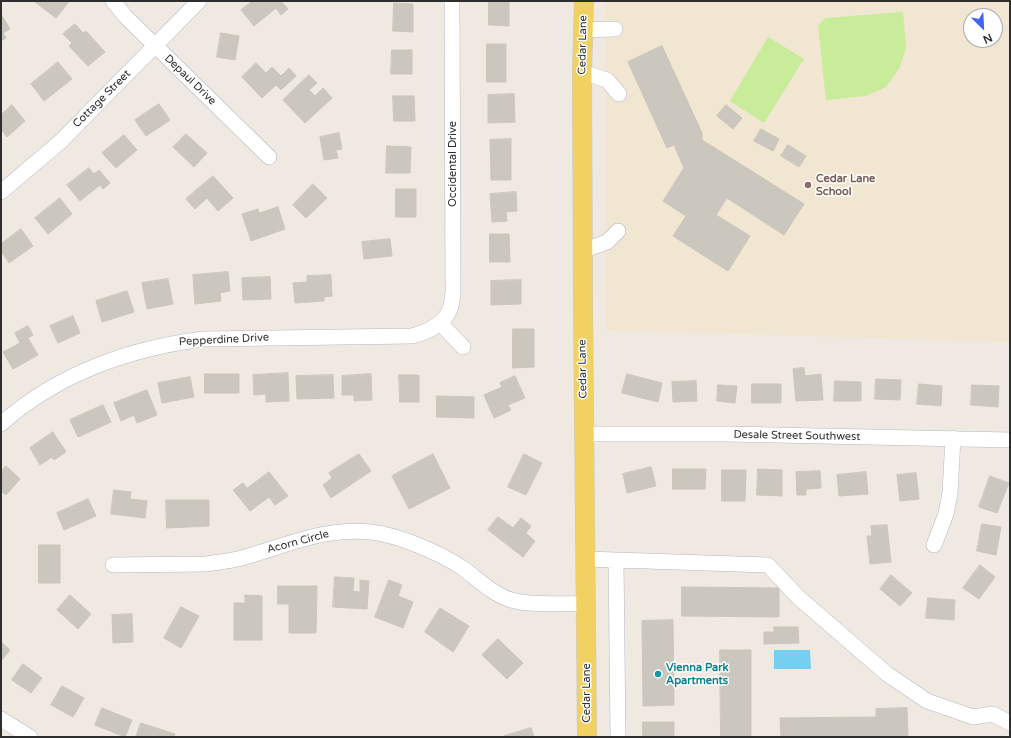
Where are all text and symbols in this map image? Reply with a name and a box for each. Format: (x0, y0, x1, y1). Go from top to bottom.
north arrow (963, 8, 1003, 48)
street label: Cedar Lane (576, 15, 590, 75)
text: N (981, 31, 994, 46)
street label: Depaul Drive (161, 52, 219, 108)
street label: Cottage Street (70, 67, 134, 131)
street label: Occidental Drive (446, 121, 460, 207)
place label: Cedar Lane School (816, 172, 875, 198)
marker: Cedar Lane School (803, 180, 813, 190)
street label: Pepperdine Drive (179, 331, 269, 349)
street label: Cedar Lane (576, 339, 590, 399)
street label: Desale Street Southwest (733, 428, 861, 444)
street label: Acorn Circle (266, 527, 330, 557)
place label: Vienna Park Apartments (666, 661, 728, 687)
street label: Cedar Lane (580, 663, 594, 723)
marker: Vienna Park Apartments (653, 669, 663, 679)

